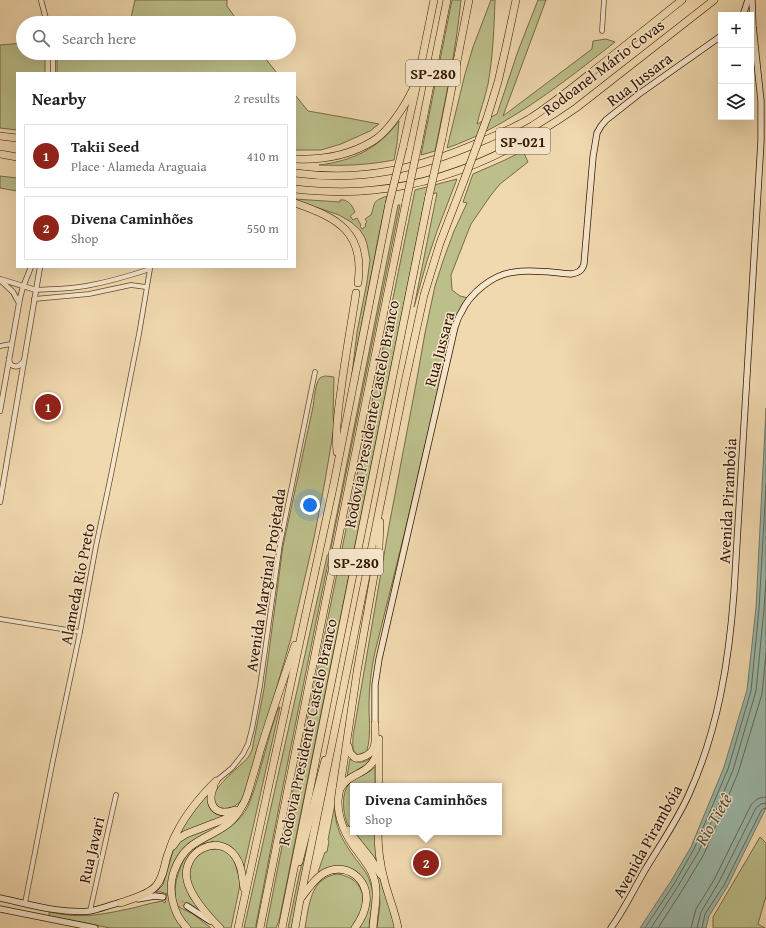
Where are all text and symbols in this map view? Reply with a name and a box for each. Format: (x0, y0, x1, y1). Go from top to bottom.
map controls (718, 12, 754, 120)
button: + (718, 12, 754, 48)
street label: Rodoanel Mário Covas (537, 13, 669, 121)
search box (16, 16, 296, 60)
icon: search (30, 27, 52, 49)
text: Search here (62, 28, 136, 49)
street label: Rua Jussara (601, 46, 677, 112)
button: − (718, 48, 754, 84)
road number: SP-280 (406, 60, 460, 86)
button: layers (718, 84, 754, 120)
text: Nearby (32, 86, 86, 111)
text: 2 results (234, 89, 280, 108)
road number: SP-021 (496, 128, 550, 154)
text: Takii Seed (71, 136, 139, 157)
text: 1 (43, 147, 49, 166)
text: 410 m (247, 147, 279, 166)
text: Place · Alameda Araguaia (71, 157, 207, 176)
text: Divena Caminhões (71, 208, 193, 229)
text: 2 (43, 219, 49, 238)
text: 550 m (247, 219, 279, 238)
text: Shop (71, 229, 98, 248)
street label: Rodovia Presidente Castelo Branco (337, 298, 405, 530)
street label: Rua Jussara (417, 308, 461, 389)
pin: 1 (35, 392, 61, 422)
street label: Avenida Pirambóia (712, 437, 742, 564)
street label: Avenida Marginal Projetada (239, 486, 291, 674)
your location (300, 495, 320, 515)
street label: Alameda Rio Preto (53, 521, 101, 647)
road number: SP-280 (329, 549, 383, 575)
street label: Rodovia Presidente Castelo Branco (271, 616, 343, 848)
street label: Avenida Pirambóia (606, 780, 688, 902)
popup (350, 783, 502, 835)
water label: Rio Tietê (688, 788, 738, 851)
text: Divena Caminhões (365, 789, 487, 810)
text: Shop (365, 810, 392, 829)
street label: Rua Javari (72, 814, 110, 886)
pin: 2 (413, 848, 439, 878)

